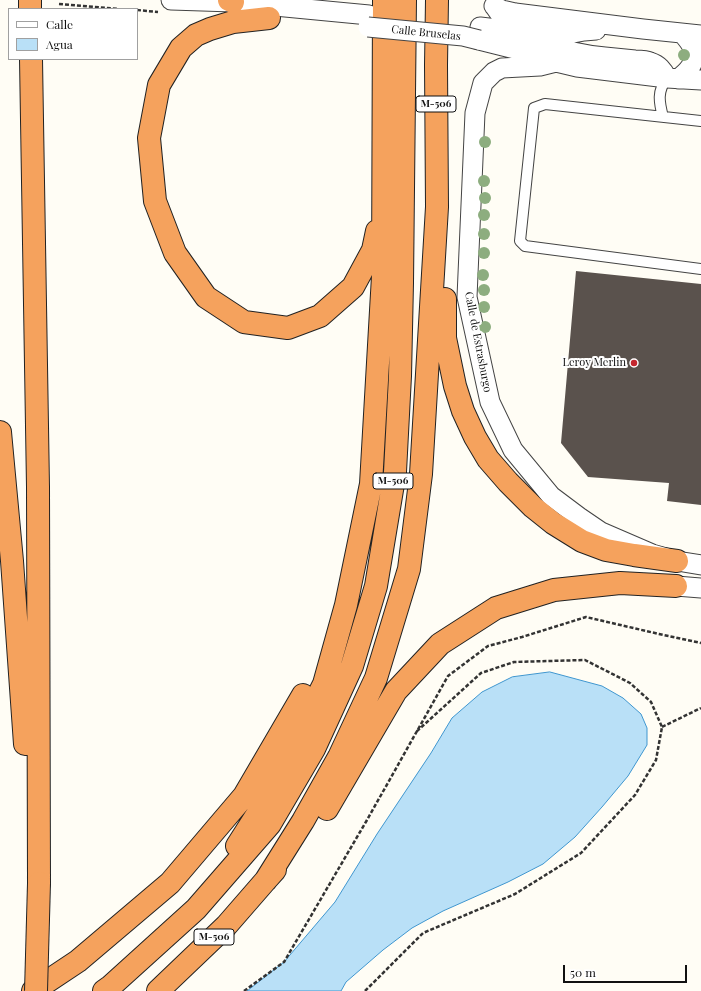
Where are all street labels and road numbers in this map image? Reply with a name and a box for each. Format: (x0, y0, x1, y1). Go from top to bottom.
street label: Calle Bruselas (391, 23, 461, 43)
road number: M-506 (416, 96, 456, 112)
street label: Calle de Estrasburgo (462, 291, 494, 393)
road number: M-506 (373, 473, 413, 489)
road number: M-506 (194, 929, 234, 945)

